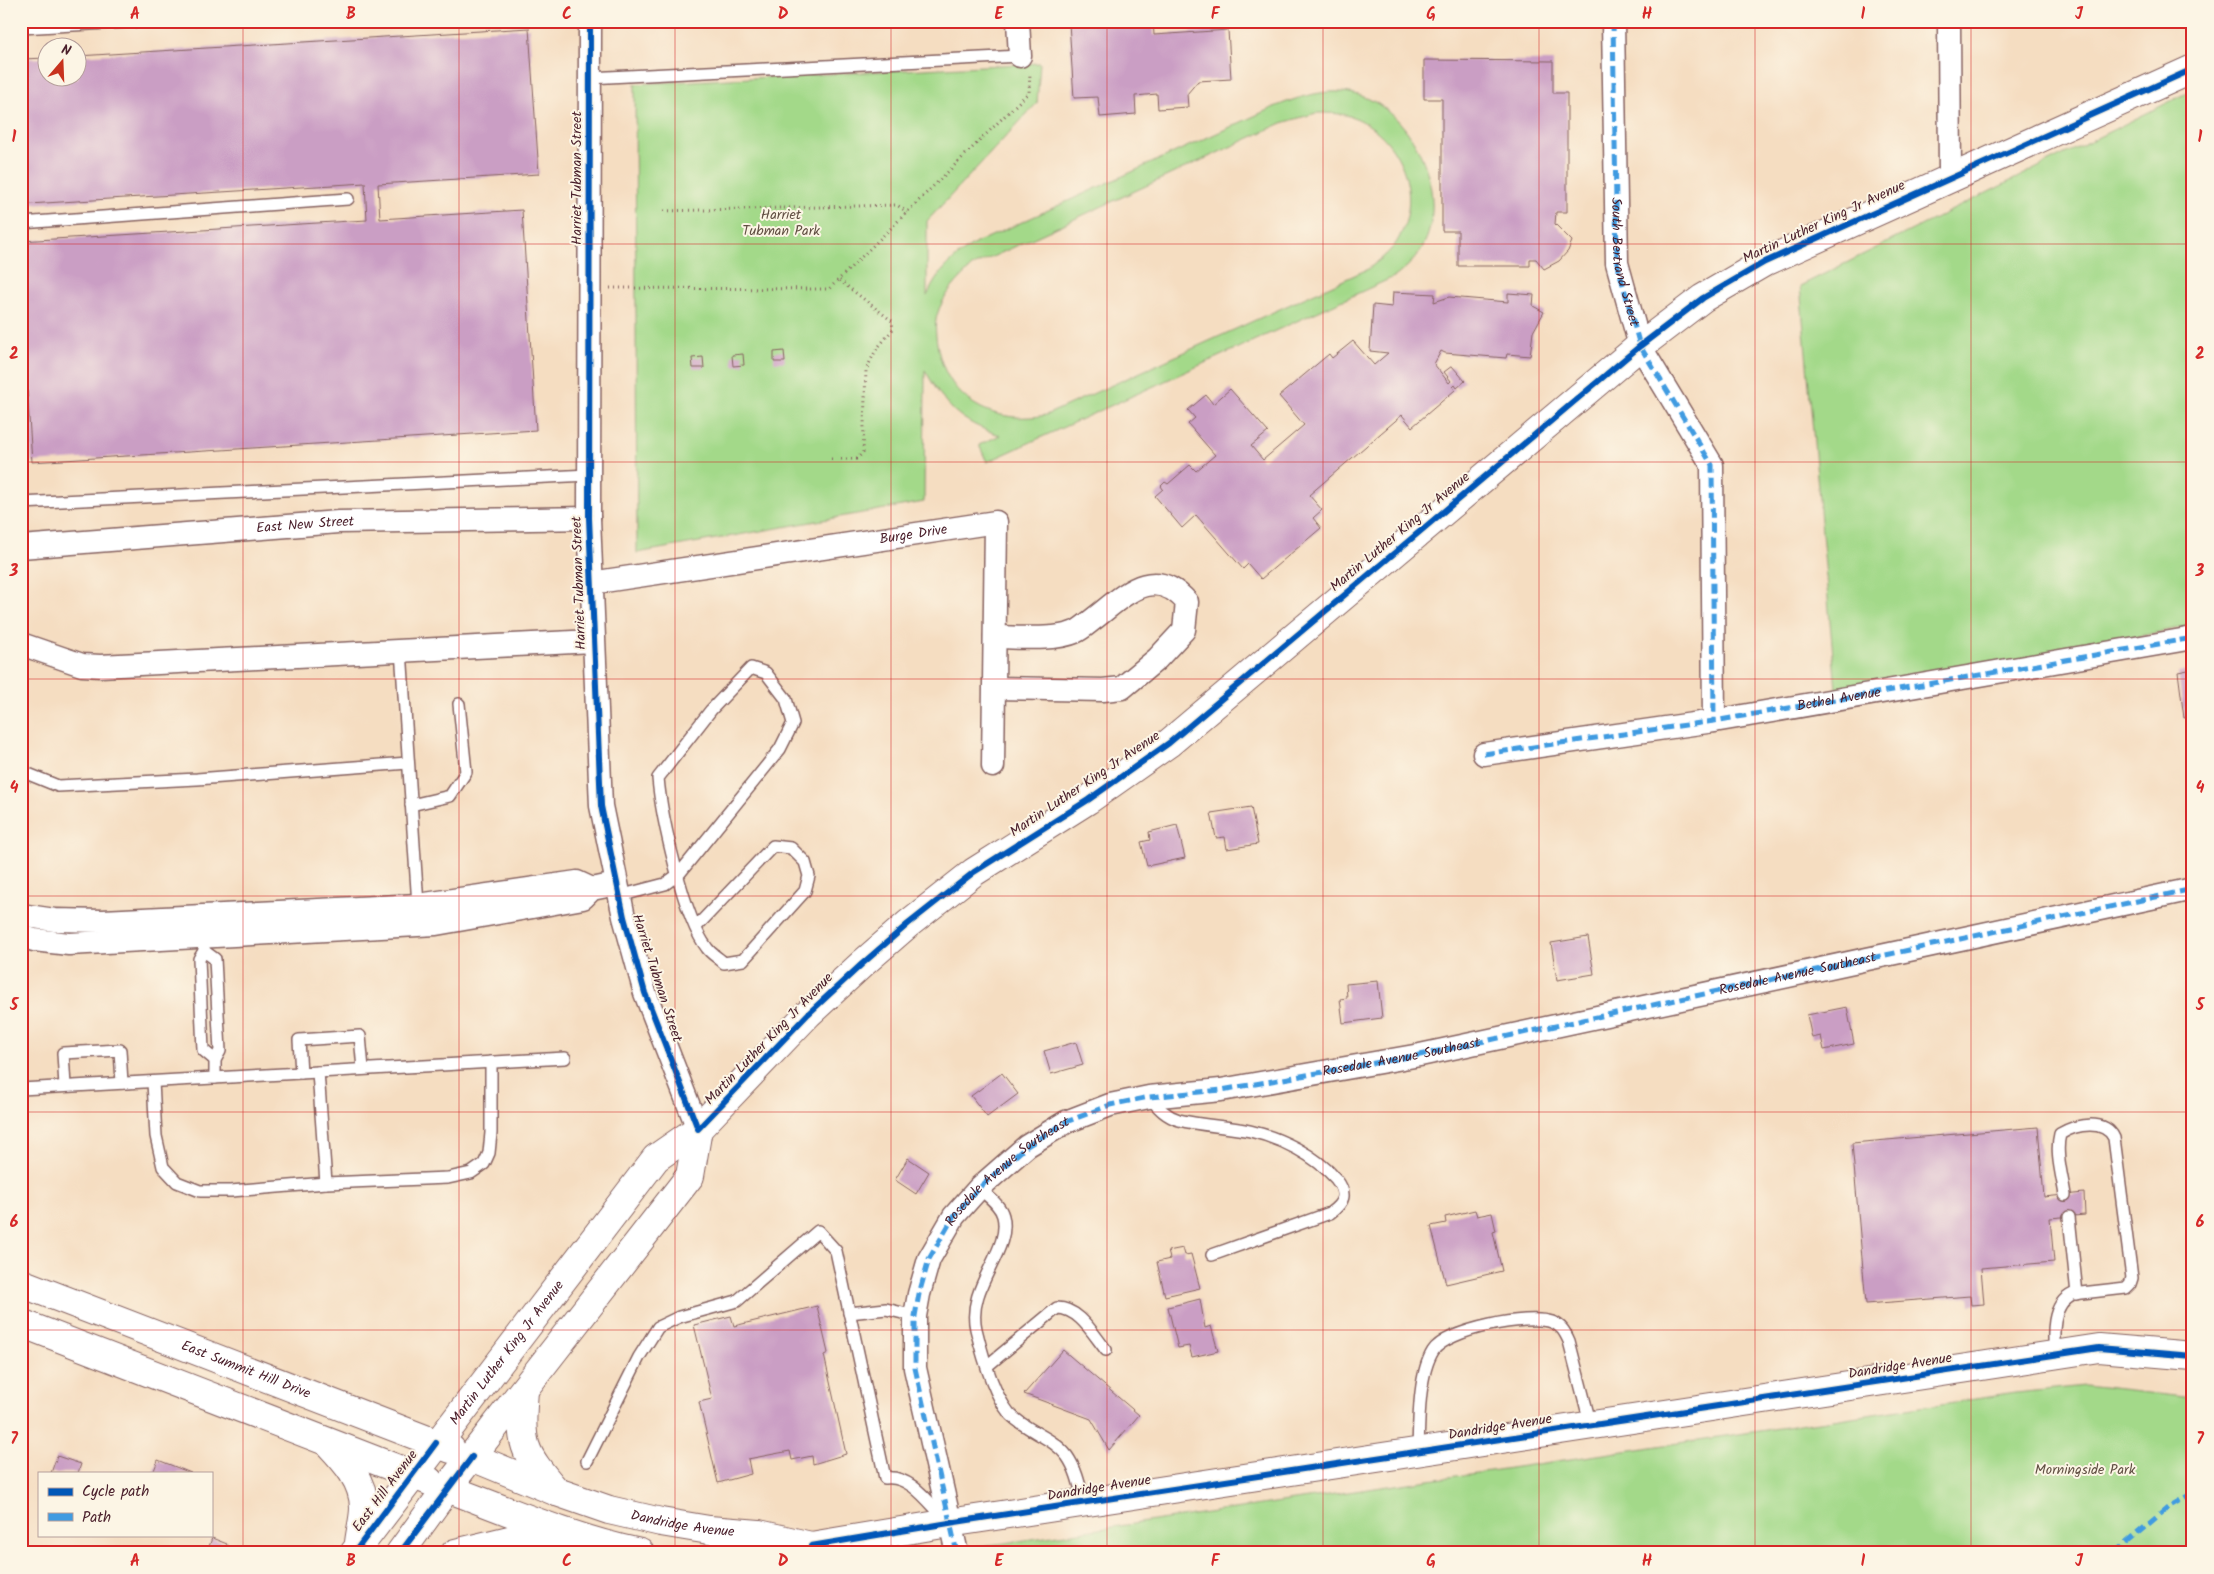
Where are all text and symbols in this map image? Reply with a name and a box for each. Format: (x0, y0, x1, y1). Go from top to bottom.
text: A (130, 2, 140, 27)
text: B (346, 2, 356, 27)
text: C (562, 2, 572, 27)
text: D (778, 2, 789, 27)
text: E (995, 2, 1005, 27)
text: F (1211, 2, 1221, 27)
text: G (1426, 2, 1436, 27)
text: H (1642, 2, 1652, 27)
text: I (1861, 2, 1866, 27)
text: J (2075, 2, 2084, 27)
north arrow (38, 38, 88, 88)
text: N (58, 39, 74, 63)
street label: Harriet Tubman Street (566, 111, 588, 245)
text: 1 (12, 125, 17, 150)
text: 1 (2198, 125, 2203, 150)
street label: Martin Luther King Jr Avenue (1739, 174, 1910, 269)
street label: South Bertrand Street (1605, 197, 1645, 330)
park label: Harriet Tubman Park (742, 204, 820, 242)
text: 2 (9, 342, 19, 367)
text: 2 (2195, 342, 2205, 367)
street label: Martin Luther King Jr Avenue (1325, 466, 1475, 597)
street label: East New Street (255, 511, 355, 539)
street label: Harriet Tubman Street (566, 515, 592, 650)
street label: Burge Drive (878, 518, 949, 550)
text: 3 (9, 559, 19, 584)
text: 3 (2195, 559, 2205, 584)
street label: Bethel Avenue (1795, 681, 1883, 717)
street label: Martin Luther King Jr Avenue (1005, 725, 1165, 843)
text: 4 (10, 776, 19, 801)
text: 4 (2196, 776, 2205, 801)
street label: Harriet Tubman Street (626, 911, 688, 1046)
street label: Rosedale Avenue Southeast (1717, 946, 1879, 1001)
street label: Martin Luther King Jr Avenue (700, 967, 839, 1110)
text: 5 (9, 993, 20, 1018)
text: 5 (2195, 993, 2206, 1018)
street label: Rosedale Avenue Southeast (1321, 1031, 1483, 1083)
street label: Rosedale Avenue Southeast (939, 1110, 1073, 1231)
text: 6 (10, 1210, 19, 1235)
text: 6 (2196, 1210, 2205, 1235)
street label: Martin Luther King Jr Avenue (444, 1275, 570, 1430)
street label: East Summit Hill Drive (178, 1335, 314, 1405)
street label: Dandridge Avenue (1847, 1347, 1954, 1385)
street label: Dandridge Avenue (1447, 1408, 1554, 1446)
text: 7 (10, 1427, 18, 1452)
text: 7 (2196, 1427, 2204, 1452)
street label: East Hill Avenue (347, 1445, 424, 1537)
park label: Morningside Park (2035, 1459, 2136, 1481)
street label: Dandridge Avenue (1046, 1469, 1153, 1507)
legend (38, 1472, 212, 1536)
text: Cycle path (82, 1480, 149, 1504)
street label: Dandridge Avenue (629, 1504, 736, 1543)
text: Path (82, 1506, 111, 1530)
text: A (130, 1549, 140, 1574)
text: B (346, 1549, 356, 1574)
text: C (562, 1549, 572, 1574)
text: D (778, 1549, 789, 1574)
text: E (995, 1549, 1005, 1574)
text: F (1211, 1549, 1221, 1574)
text: G (1426, 1549, 1436, 1574)
text: H (1642, 1549, 1652, 1574)
text: I (1861, 1549, 1866, 1574)
text: J (2075, 1549, 2084, 1574)

